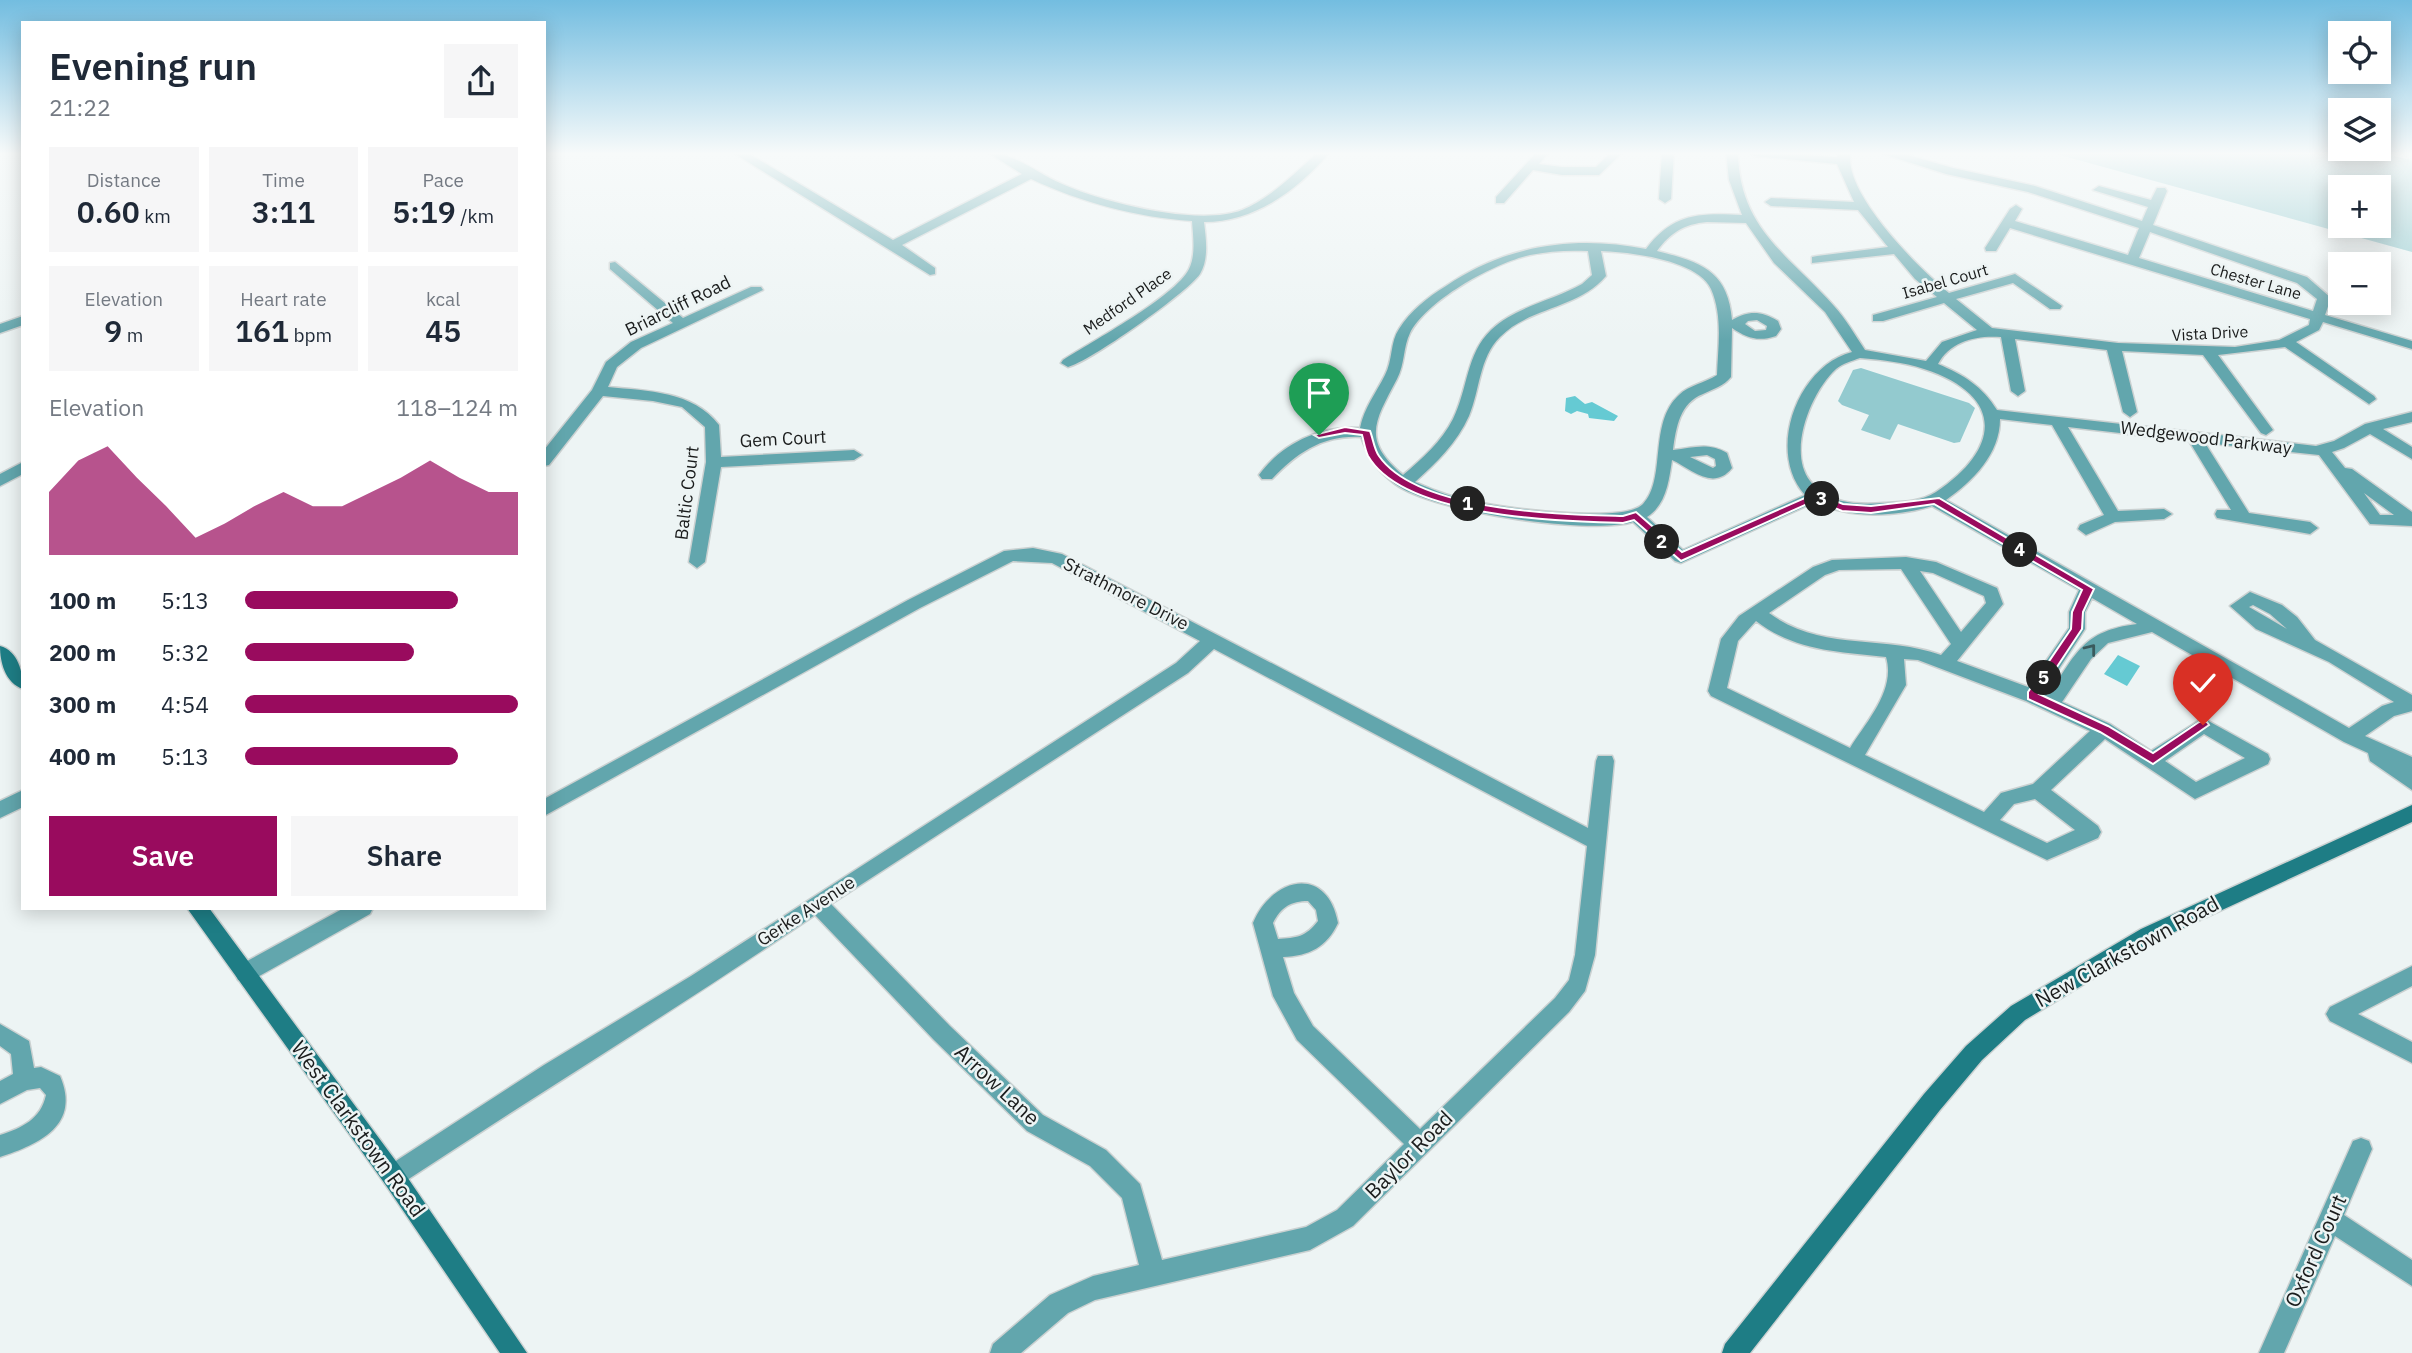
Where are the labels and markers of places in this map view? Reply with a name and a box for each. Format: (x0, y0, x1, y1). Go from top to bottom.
pin (1289, 363, 1349, 435)
pin: 3 (1804, 482, 1840, 516)
pin: 1 (1450, 486, 1486, 522)
pin: 2 (1644, 524, 1680, 560)
pin: 4 (2002, 532, 2038, 568)
pin (2173, 653, 2233, 725)
pin: 5 (2026, 660, 2062, 696)

